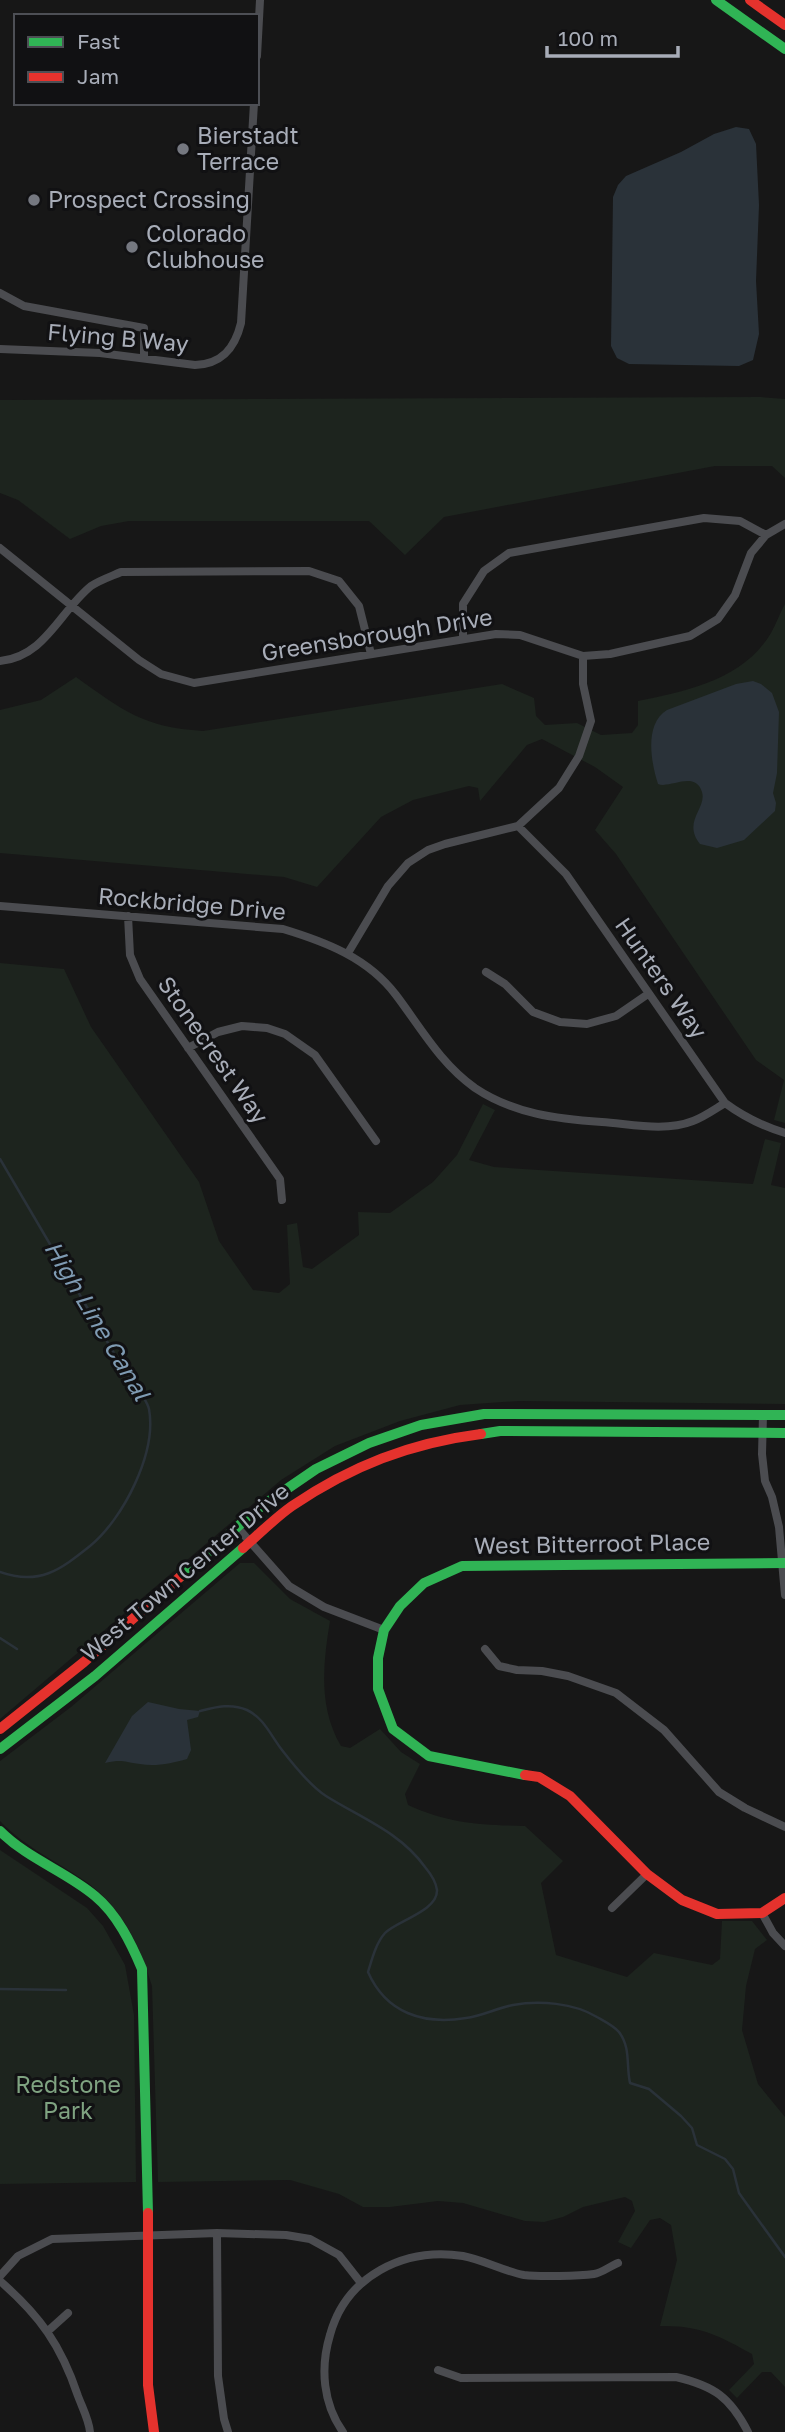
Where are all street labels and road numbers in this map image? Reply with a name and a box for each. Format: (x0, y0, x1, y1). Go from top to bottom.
street label: Flying B Way (46, 317, 190, 357)
street label: Greensborough Drive (259, 602, 494, 666)
street label: Rockbridge Drive (97, 881, 287, 925)
street label: Hunters Way (610, 912, 714, 1043)
street label: Stonecrest Way (153, 971, 275, 1128)
street label: West Town Center Drive (75, 1476, 294, 1667)
street label: West Bitterroot Place (474, 1527, 710, 1559)

